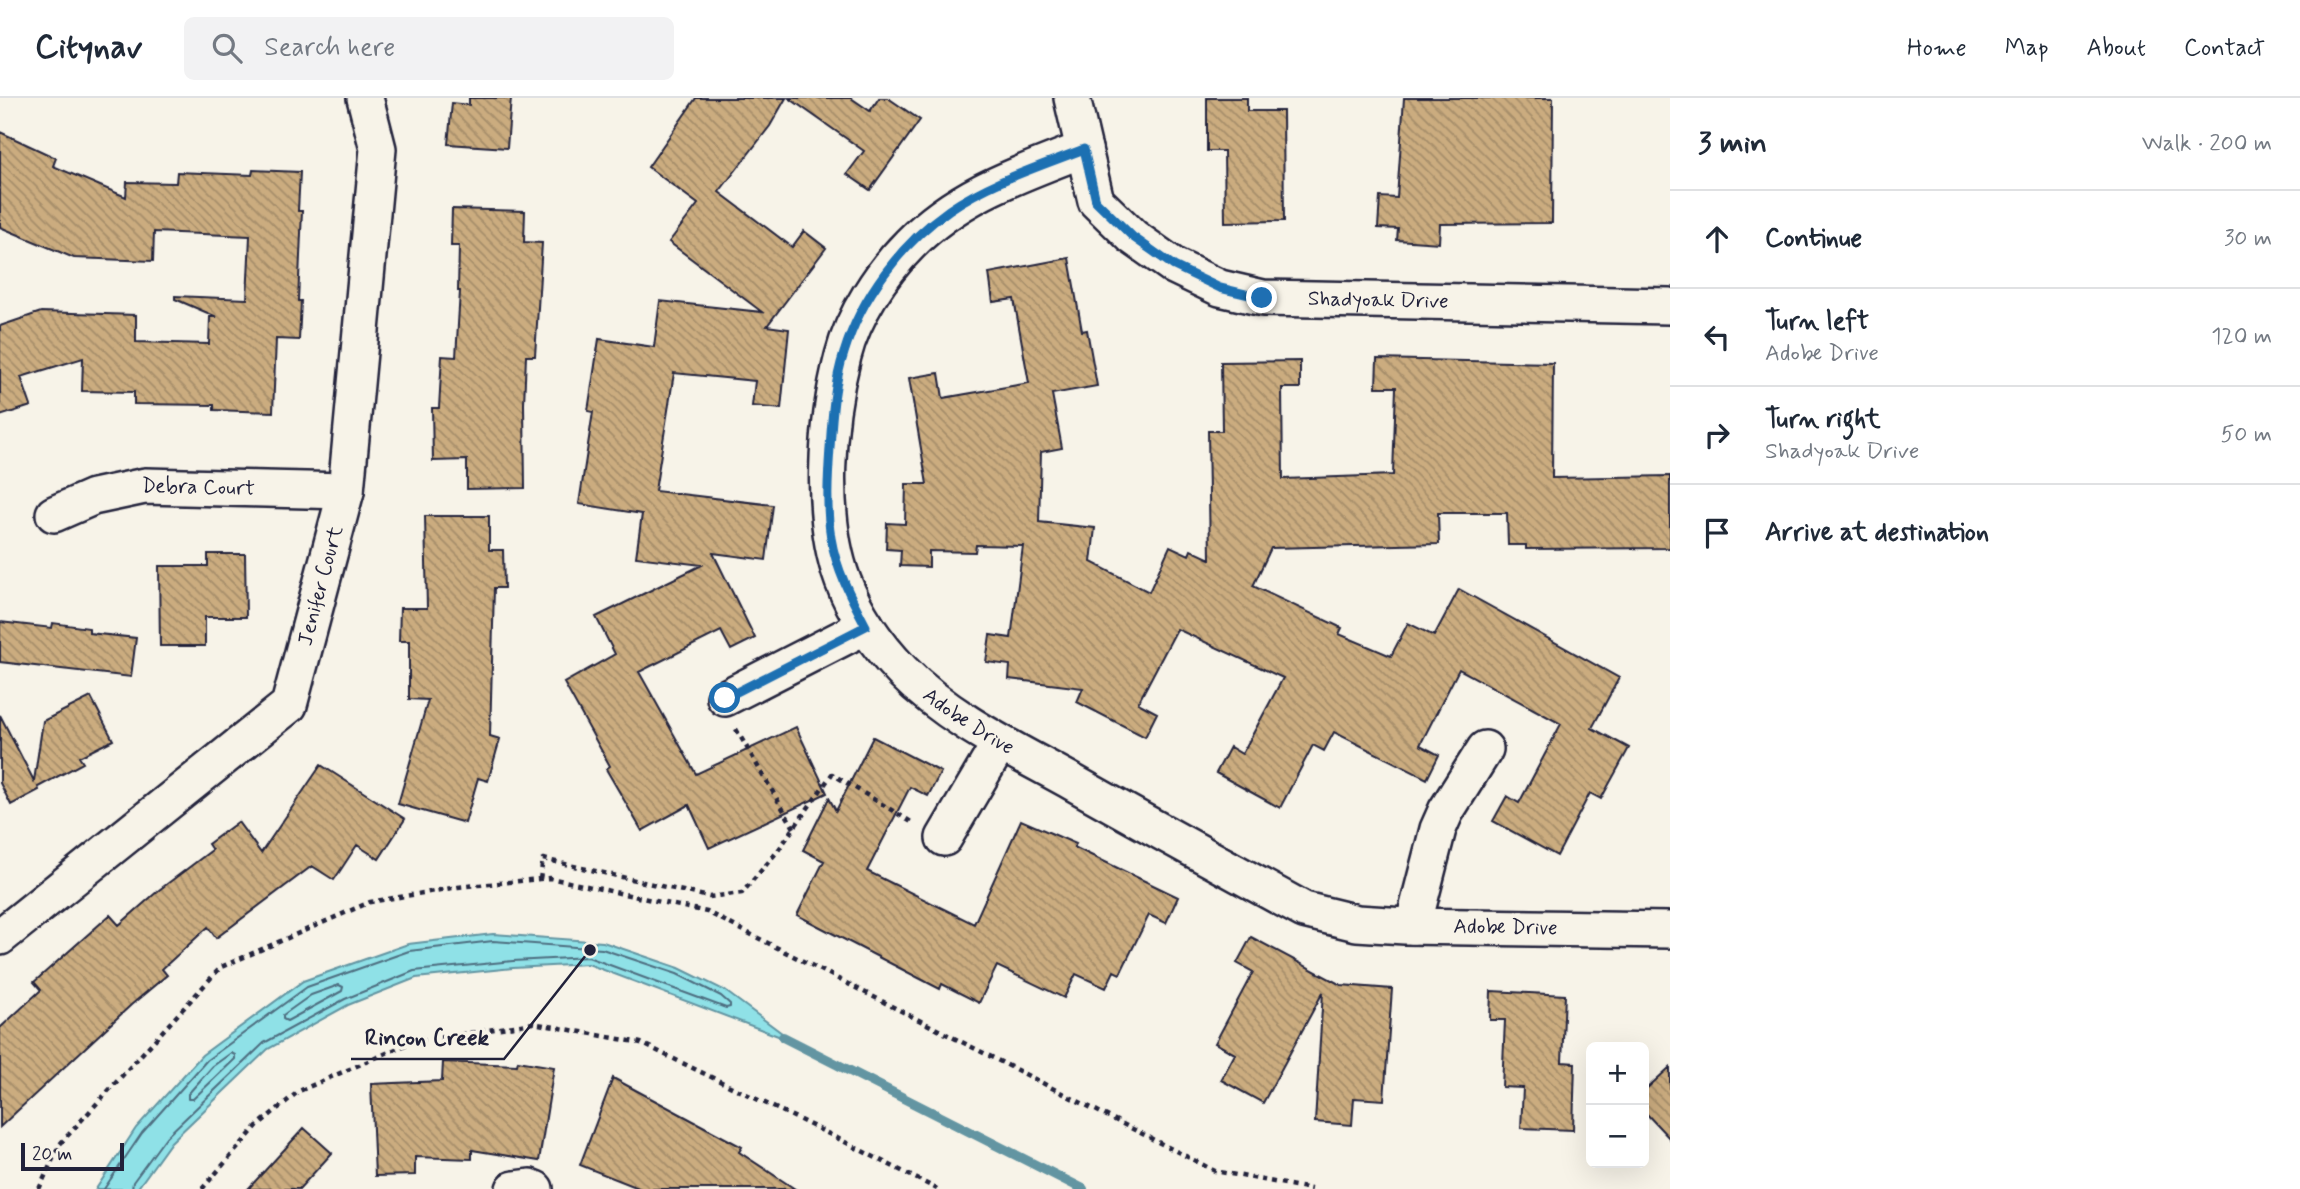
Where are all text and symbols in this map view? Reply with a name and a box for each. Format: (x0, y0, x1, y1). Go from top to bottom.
search box (184, 17, 674, 80)
text: Citynav (35, 26, 142, 70)
icon: search (208, 29, 246, 67)
text: Search here (264, 31, 395, 65)
text: Home (1907, 33, 1967, 64)
text: Map (2005, 33, 2049, 64)
text: About (2087, 33, 2146, 64)
text: Contact (2184, 33, 2265, 64)
text: 3 min (1698, 124, 1767, 163)
text: Walk · 200 m (2142, 129, 2272, 159)
icon: ahead (1698, 220, 1736, 258)
text: Continue (1765, 222, 1862, 256)
text: 30 m (2224, 224, 2272, 254)
route end (1246, 282, 1277, 313)
street label: Shadyoak Drive (1307, 285, 1449, 316)
text: Turn left (1765, 305, 1869, 339)
icon: left (1698, 318, 1736, 356)
text: 120 m (2211, 322, 2272, 352)
text: Adobe Drive (1765, 339, 1879, 369)
text: Turn right (1765, 403, 1881, 437)
icon: right (1698, 416, 1736, 454)
text: 50 m (2221, 420, 2272, 450)
text: Shadyoak Drive (1765, 437, 1919, 467)
street label: Debra Court (141, 472, 255, 503)
icon: arrive (1698, 514, 1736, 552)
text: Arrive at destination (1765, 516, 1989, 550)
street label: Jenifer Court (291, 522, 350, 649)
route start (709, 682, 740, 713)
street label: Adobe Drive (917, 682, 1019, 762)
street label: Adobe Drive (1453, 913, 1558, 942)
callout: Rincon Creek (351, 1015, 504, 1059)
text: Rincon Creek (365, 1024, 490, 1054)
map controls (1586, 1042, 1649, 1168)
button: + (1586, 1042, 1649, 1105)
button: − (1586, 1105, 1649, 1168)
scale bar (21, 1140, 124, 1172)
text: 20 m (32, 1142, 72, 1167)

